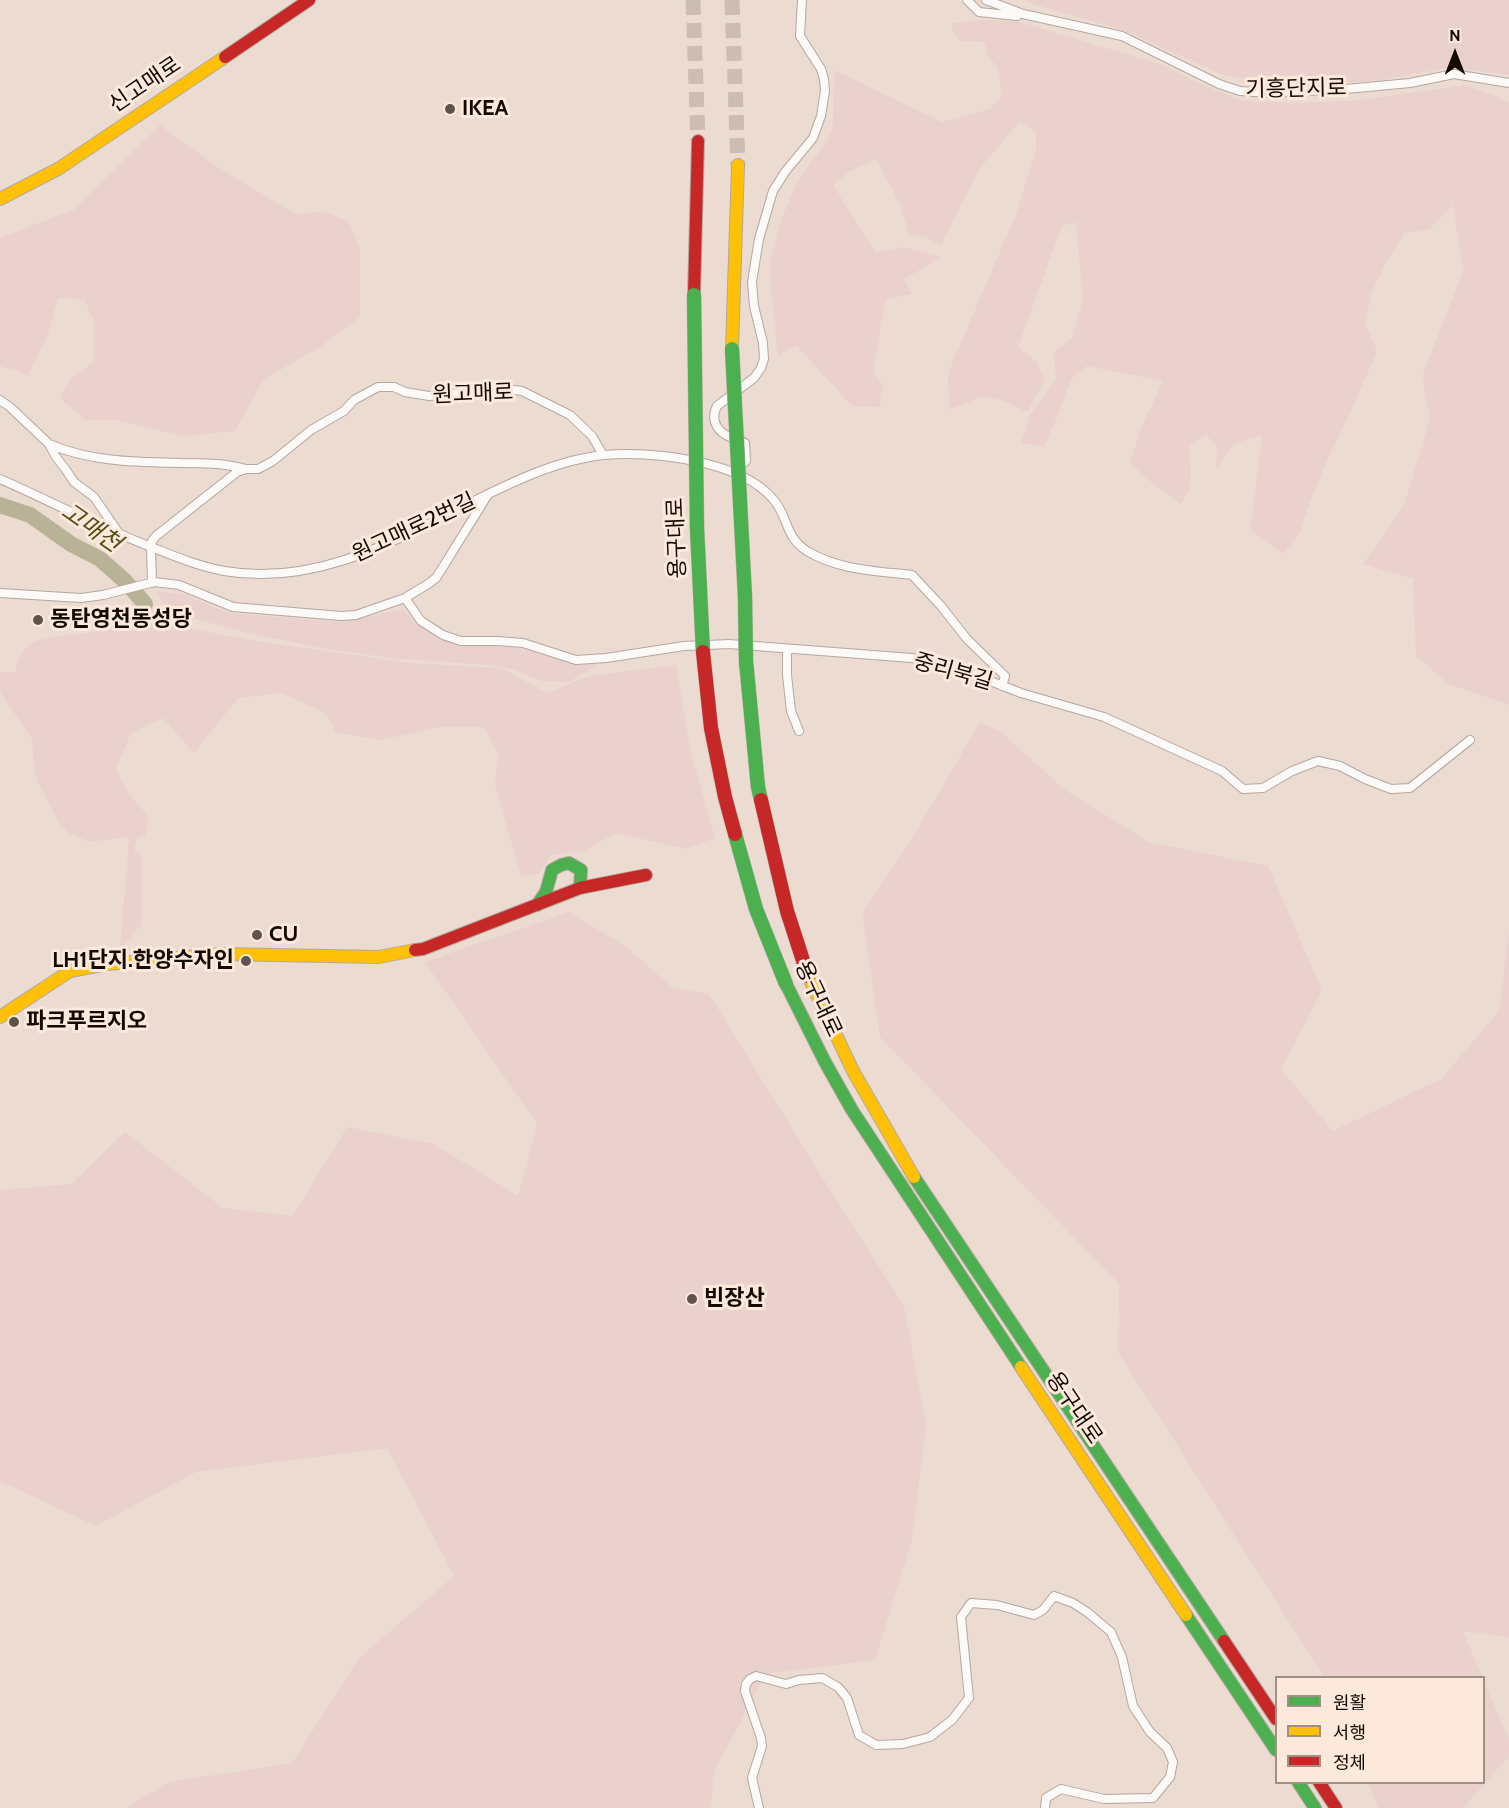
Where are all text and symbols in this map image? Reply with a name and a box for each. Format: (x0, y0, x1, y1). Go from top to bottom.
north arrow (1425, 24, 1485, 84)
text: N (1449, 26, 1461, 45)
street label: 신고매로 (104, 51, 186, 119)
street label: 기흥단지로 (1245, 75, 1347, 103)
place label: IKEA (462, 96, 508, 122)
marker: IKEA (443, 102, 457, 116)
street label: 원고매로 (432, 379, 514, 409)
street label: 원고매로2번길 (348, 488, 480, 568)
water label: 고매천 (56, 497, 126, 559)
street label: 용구대로 (662, 497, 692, 579)
place label: 동탄영천동성당 (50, 607, 192, 633)
marker: 동탄영천동성당 (31, 613, 45, 627)
street label: 중리북길 (910, 648, 996, 696)
place label: CU (269, 922, 298, 948)
marker: CU (250, 928, 264, 942)
place label: LH1단지.한양수자인 (52, 948, 234, 974)
marker: LH1단지.한양수자인 (239, 954, 253, 968)
street label: 용구대로 (789, 957, 847, 1041)
place label: 파크푸르지오 (26, 1009, 147, 1035)
marker: 파크푸르지오 (7, 1015, 21, 1029)
place label: 빈장산 (704, 1286, 765, 1312)
marker: 빈장산 (685, 1292, 699, 1306)
street label: 용구대로 (1040, 1367, 1108, 1449)
legend (1275, 1676, 1485, 1784)
text: 원활 (1333, 1692, 1366, 1714)
text: 서행 (1333, 1722, 1366, 1744)
text: 정체 (1333, 1752, 1366, 1774)

